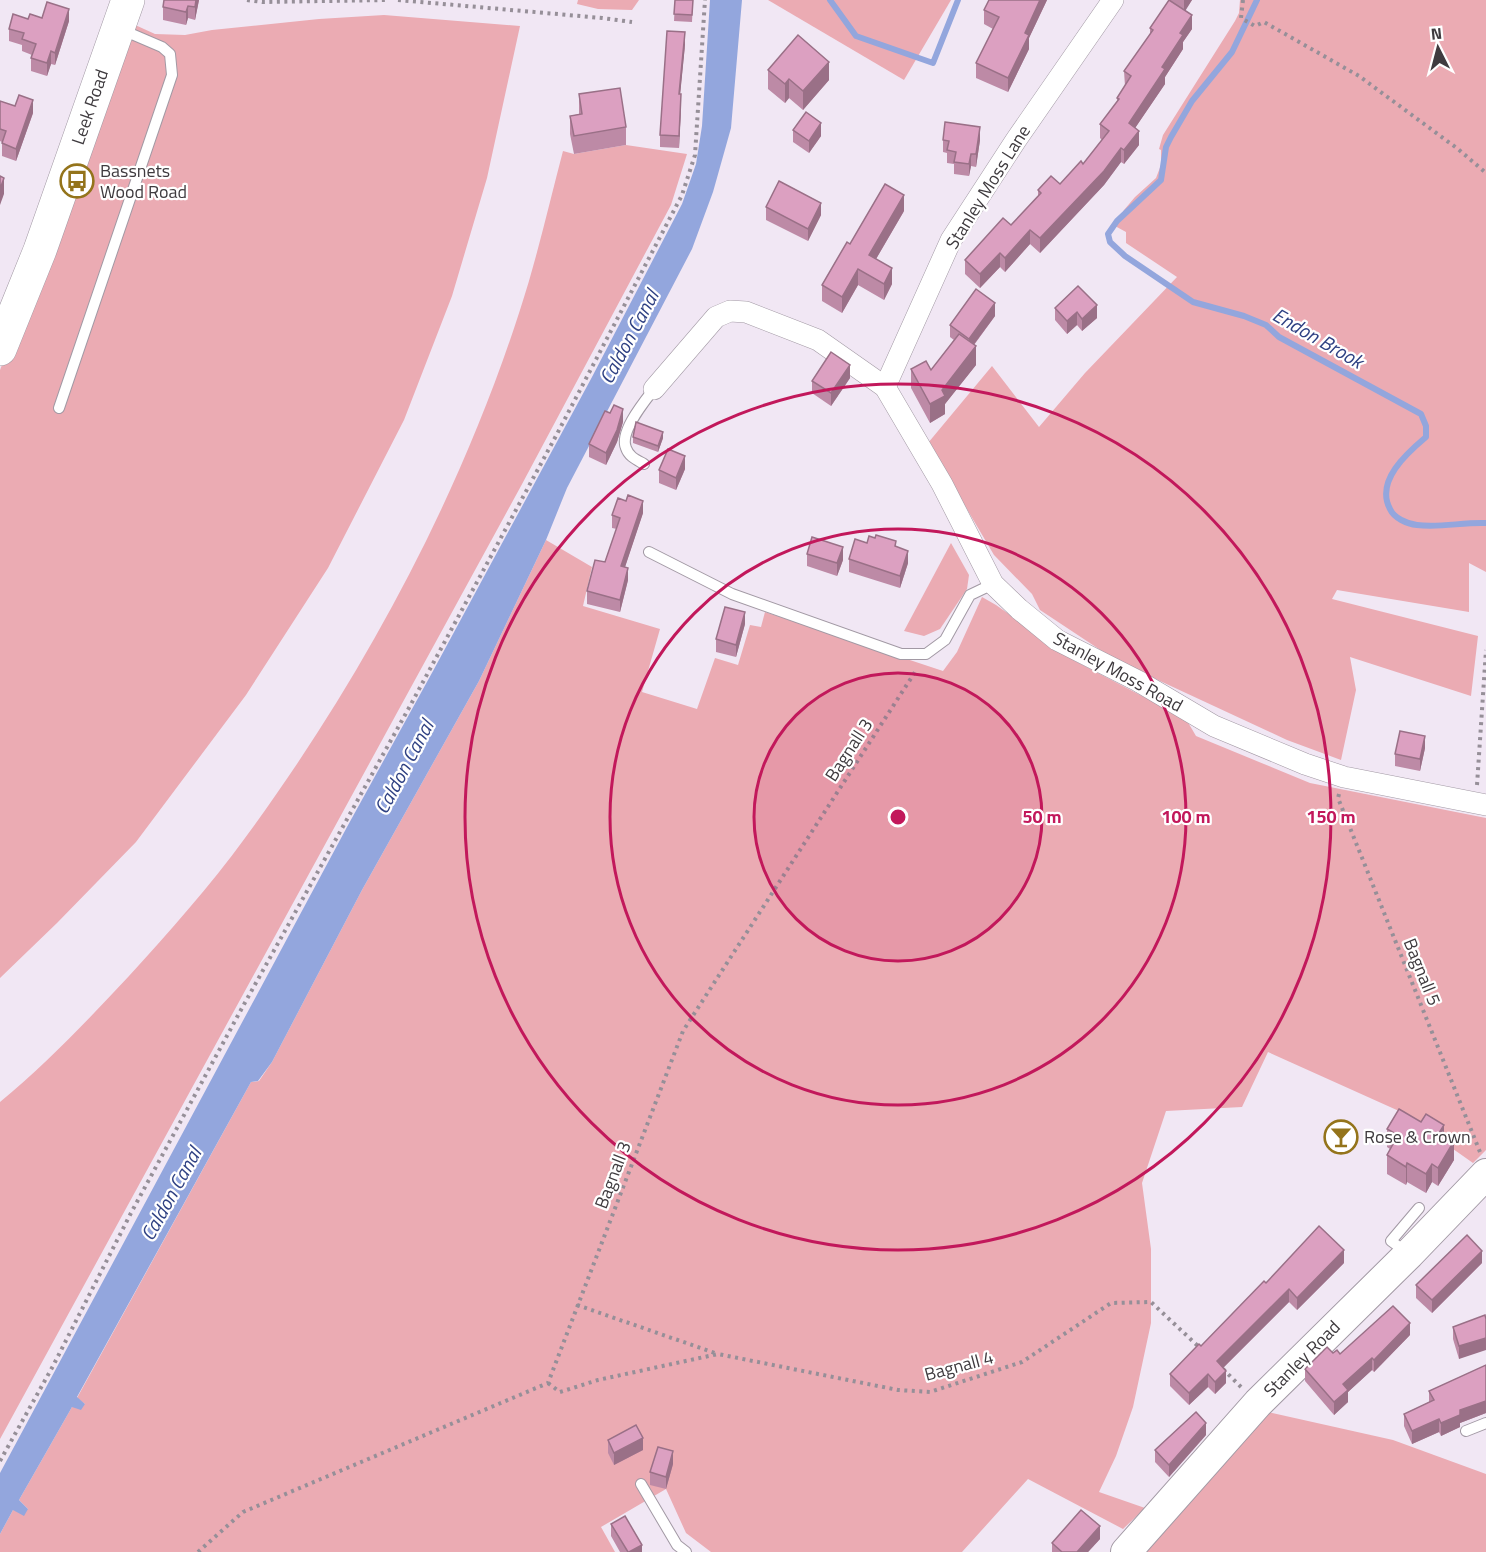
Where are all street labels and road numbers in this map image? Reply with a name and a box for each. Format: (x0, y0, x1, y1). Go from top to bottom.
street label: Leek Road (64, 65, 115, 148)
street label: Stanley Moss Lane (939, 119, 1037, 254)
street label: Stanley Moss Road (1048, 625, 1188, 718)
street label: Bagnall 3 (818, 713, 879, 787)
street label: Bagnall 5 (1397, 934, 1448, 1010)
street label: Bagnall 3 (587, 1137, 638, 1213)
street label: Stanley Road (1257, 1314, 1346, 1403)
street label: Bagnall 4 (921, 1343, 996, 1388)

